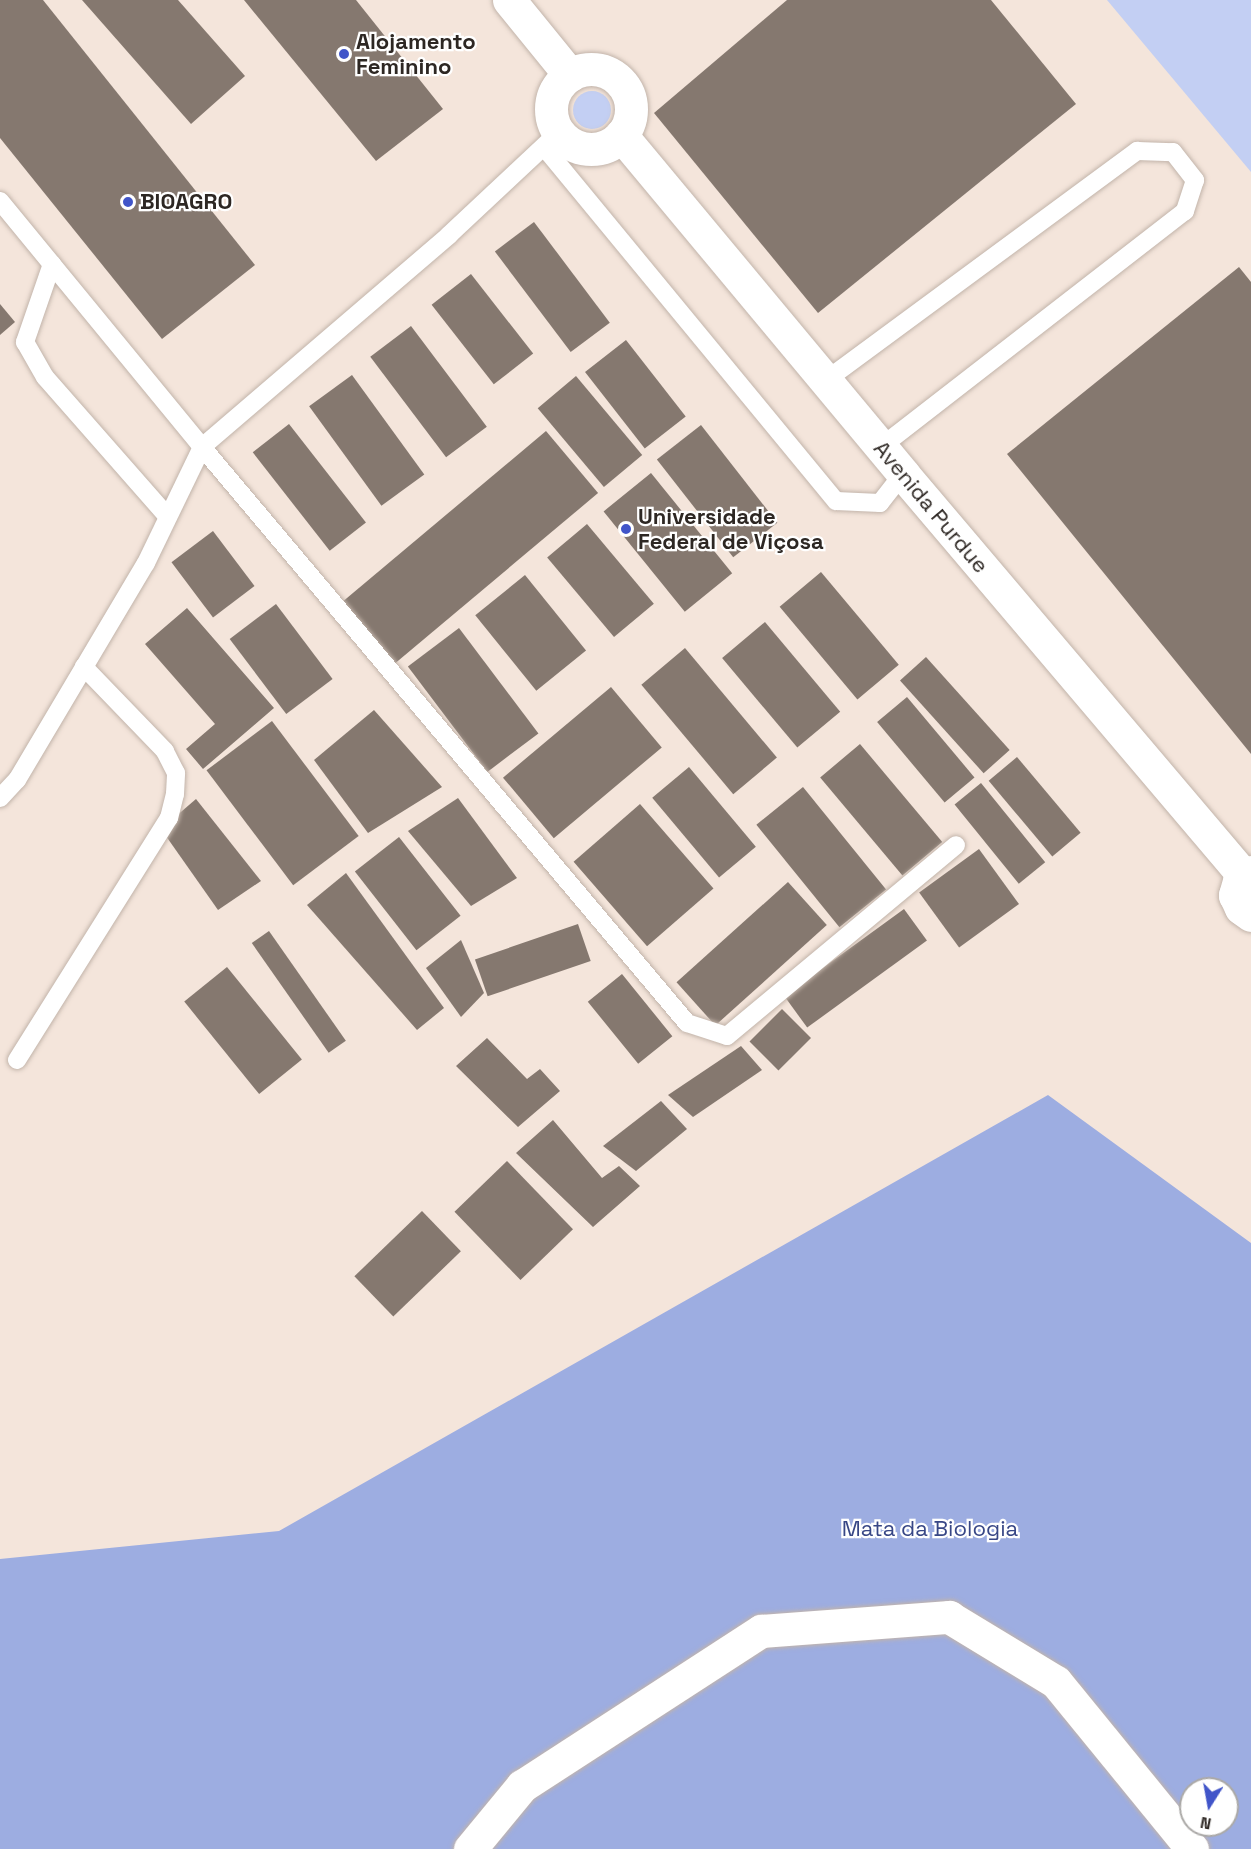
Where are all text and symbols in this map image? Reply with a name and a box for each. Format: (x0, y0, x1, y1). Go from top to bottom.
place label: Alojamento Feminino (356, 28, 476, 80)
marker: Alojamento Feminino (337, 47, 351, 61)
place label: BIOAGRO (140, 189, 232, 215)
marker: BIOAGRO (121, 195, 135, 209)
street label: Avenida Purdue (868, 436, 994, 578)
place label: Universidade Federal de Viçosa (638, 503, 824, 554)
marker: Universidade Federal de Viçosa (619, 522, 633, 536)
park label: Mata da Biologia (842, 1516, 1018, 1542)
north arrow (1179, 1777, 1239, 1837)
text: N (1199, 1812, 1213, 1835)

